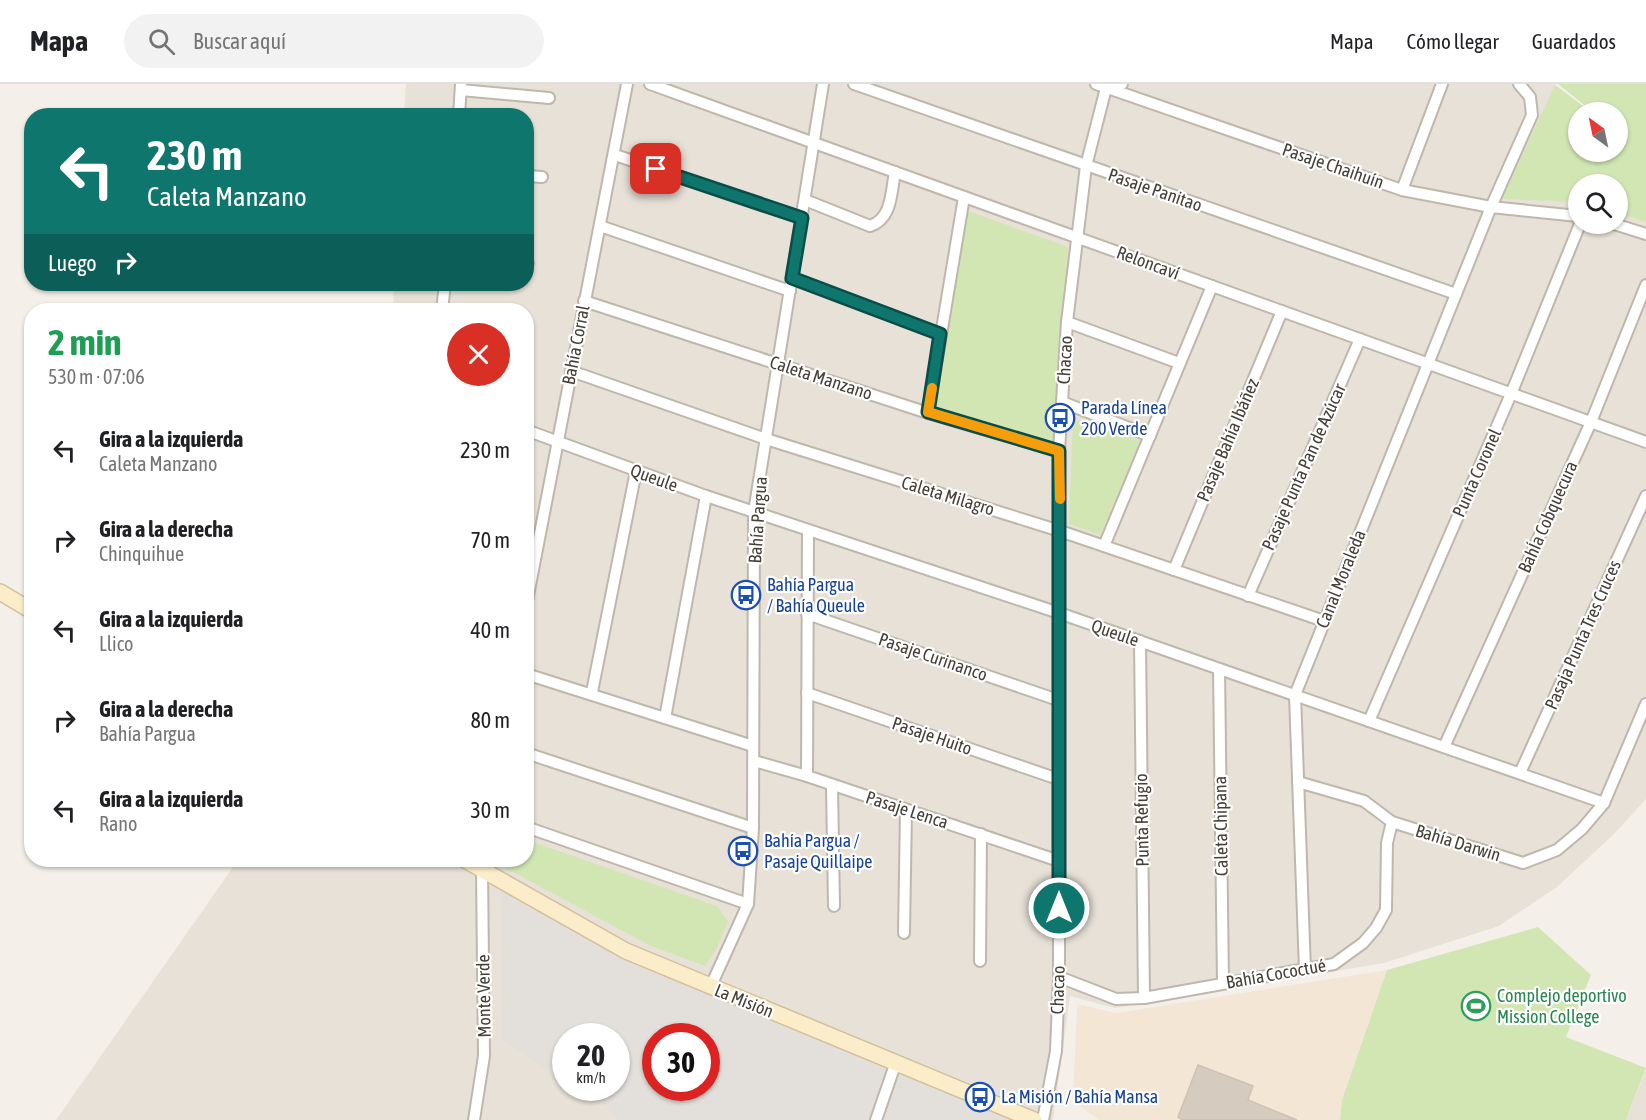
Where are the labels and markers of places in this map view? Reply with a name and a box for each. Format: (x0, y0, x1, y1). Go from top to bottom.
pin (630, 143, 681, 194)
place label: Parada Línea 200 Verde (1081, 397, 1167, 439)
bus stop icon: Parada Línea 200 Verde (1044, 402, 1076, 434)
place label: Bahía Pargua / Bahía Queule (767, 574, 865, 616)
bus stop icon: Bahía Pargua / Bahía Queule (730, 579, 762, 611)
place label: Bahía Pargua / Pasaje Quillaipe (764, 830, 872, 872)
bus stop icon: Bahía Pargua / Pasaje Quillaipe (727, 835, 759, 867)
place label: Complejo deportivo Mission College (1497, 985, 1627, 1027)
sports icon: Complejo deportivo Mission College (1460, 990, 1492, 1022)
bus stop icon: La Misión / Bahía Mansa (964, 1081, 996, 1113)
place label: La Misión / Bahía Mansa (1001, 1086, 1158, 1107)

